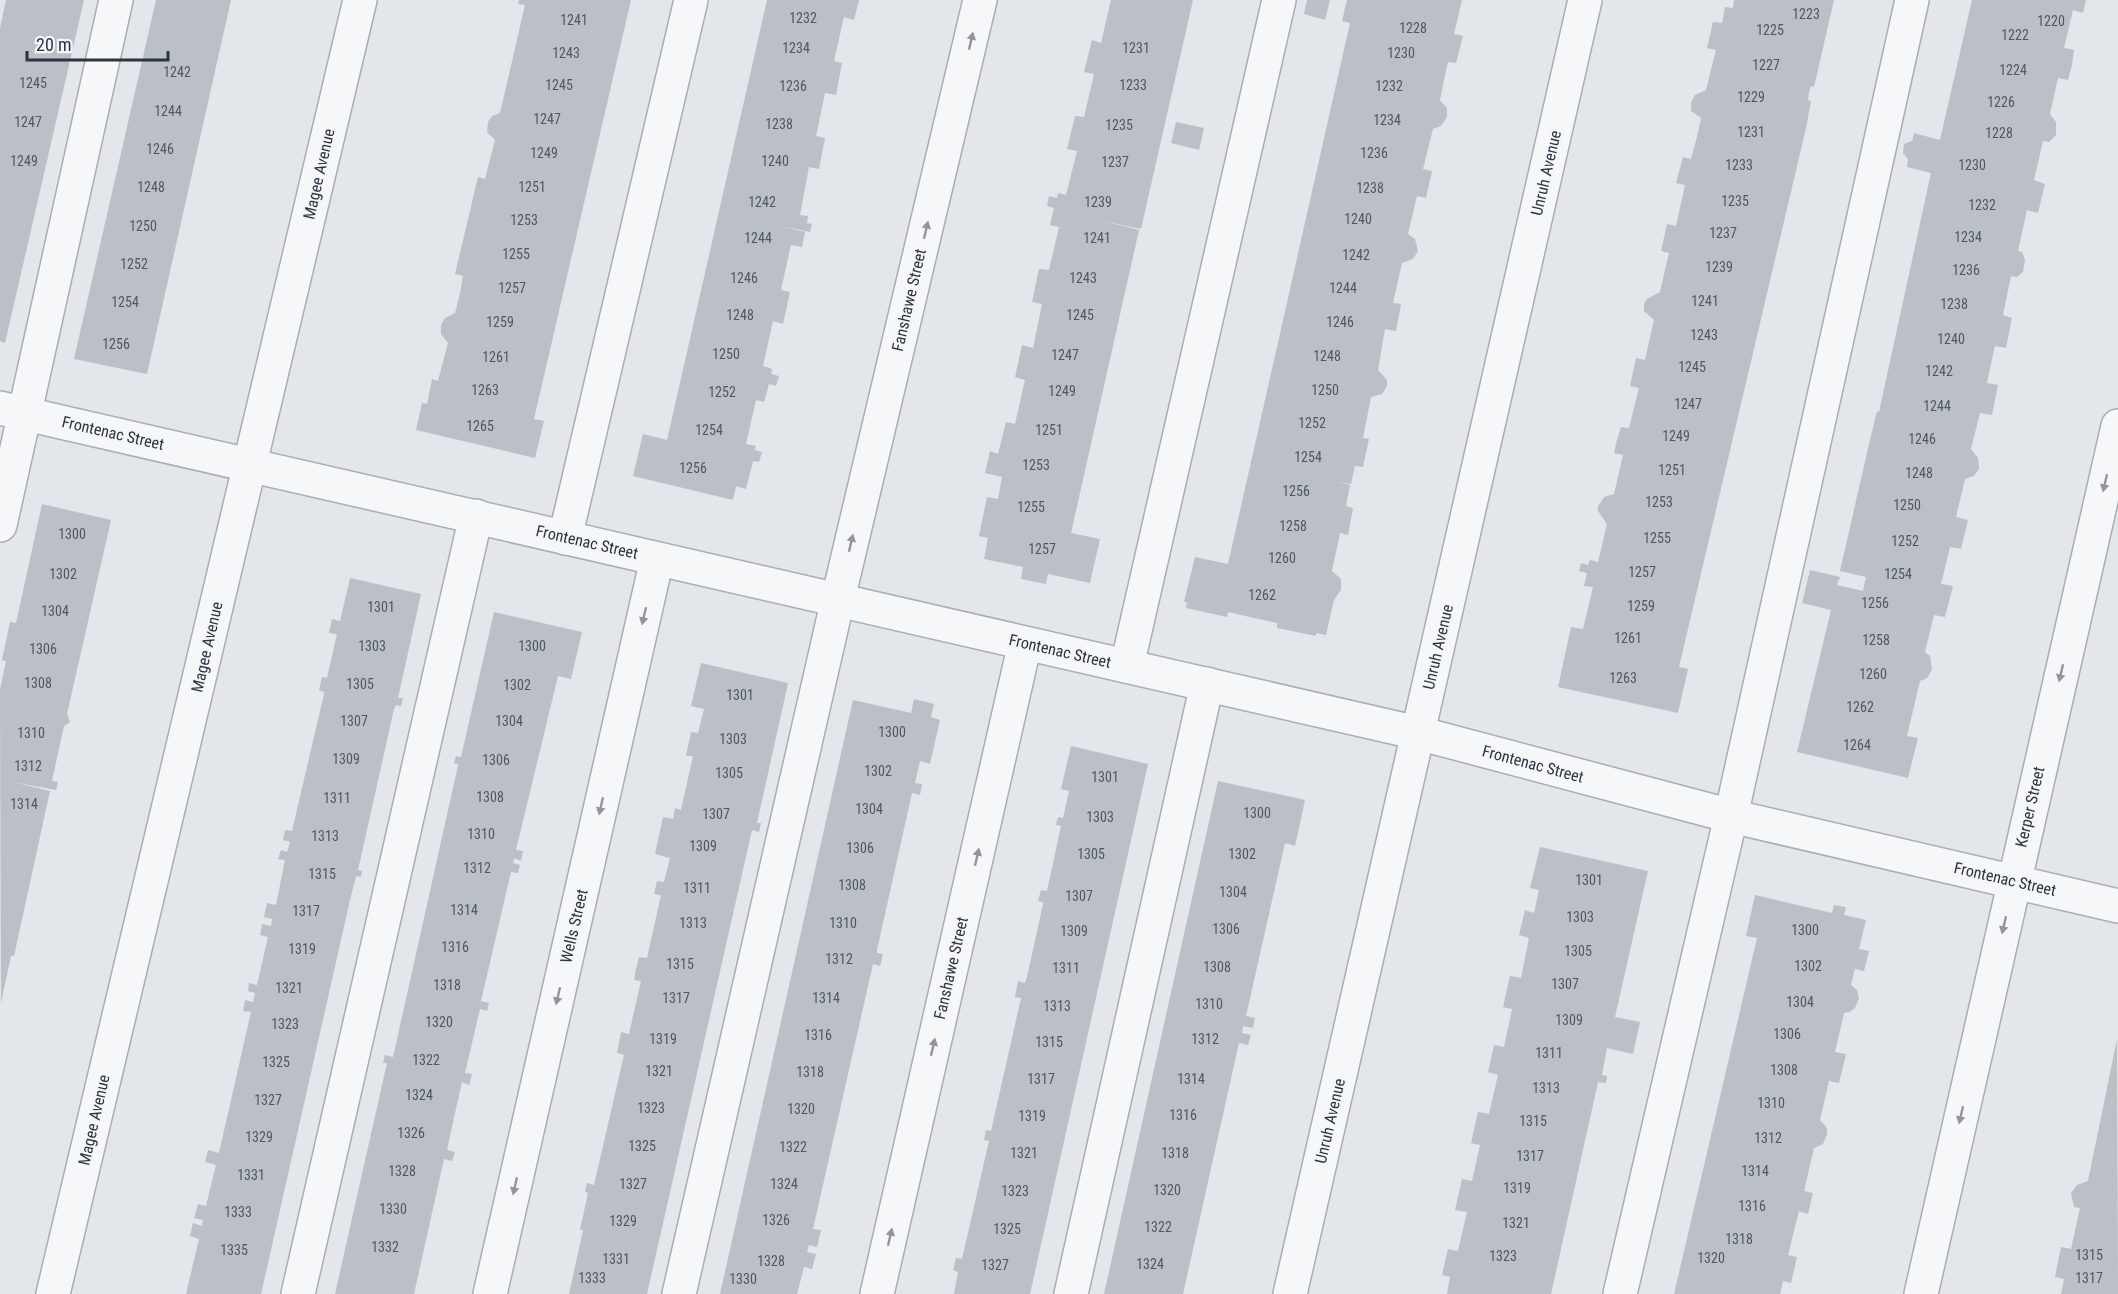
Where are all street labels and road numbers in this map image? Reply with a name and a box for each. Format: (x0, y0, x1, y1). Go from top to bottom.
street label: Magee Avenue (299, 127, 339, 221)
street label: Unruh Avenue (1527, 129, 1565, 217)
street label: Fanshawe Street (888, 247, 930, 353)
street label: Frontenac Street (60, 412, 166, 454)
street label: Frontenac Street (534, 521, 640, 563)
street label: Magee Avenue (187, 600, 227, 694)
street label: Unruh Avenue (1419, 603, 1457, 691)
street label: Frontenac Street (1007, 630, 1113, 672)
street label: Frontenac Street (1480, 741, 1586, 787)
street label: Kerper Street (2011, 764, 2049, 849)
street label: Frontenac Street (1952, 858, 2058, 900)
street label: Wells Street (556, 887, 592, 965)
street label: Fanshawe Street (930, 915, 972, 1021)
street label: Magee Avenue (74, 1073, 114, 1167)
street label: Unruh Avenue (1311, 1077, 1349, 1165)

